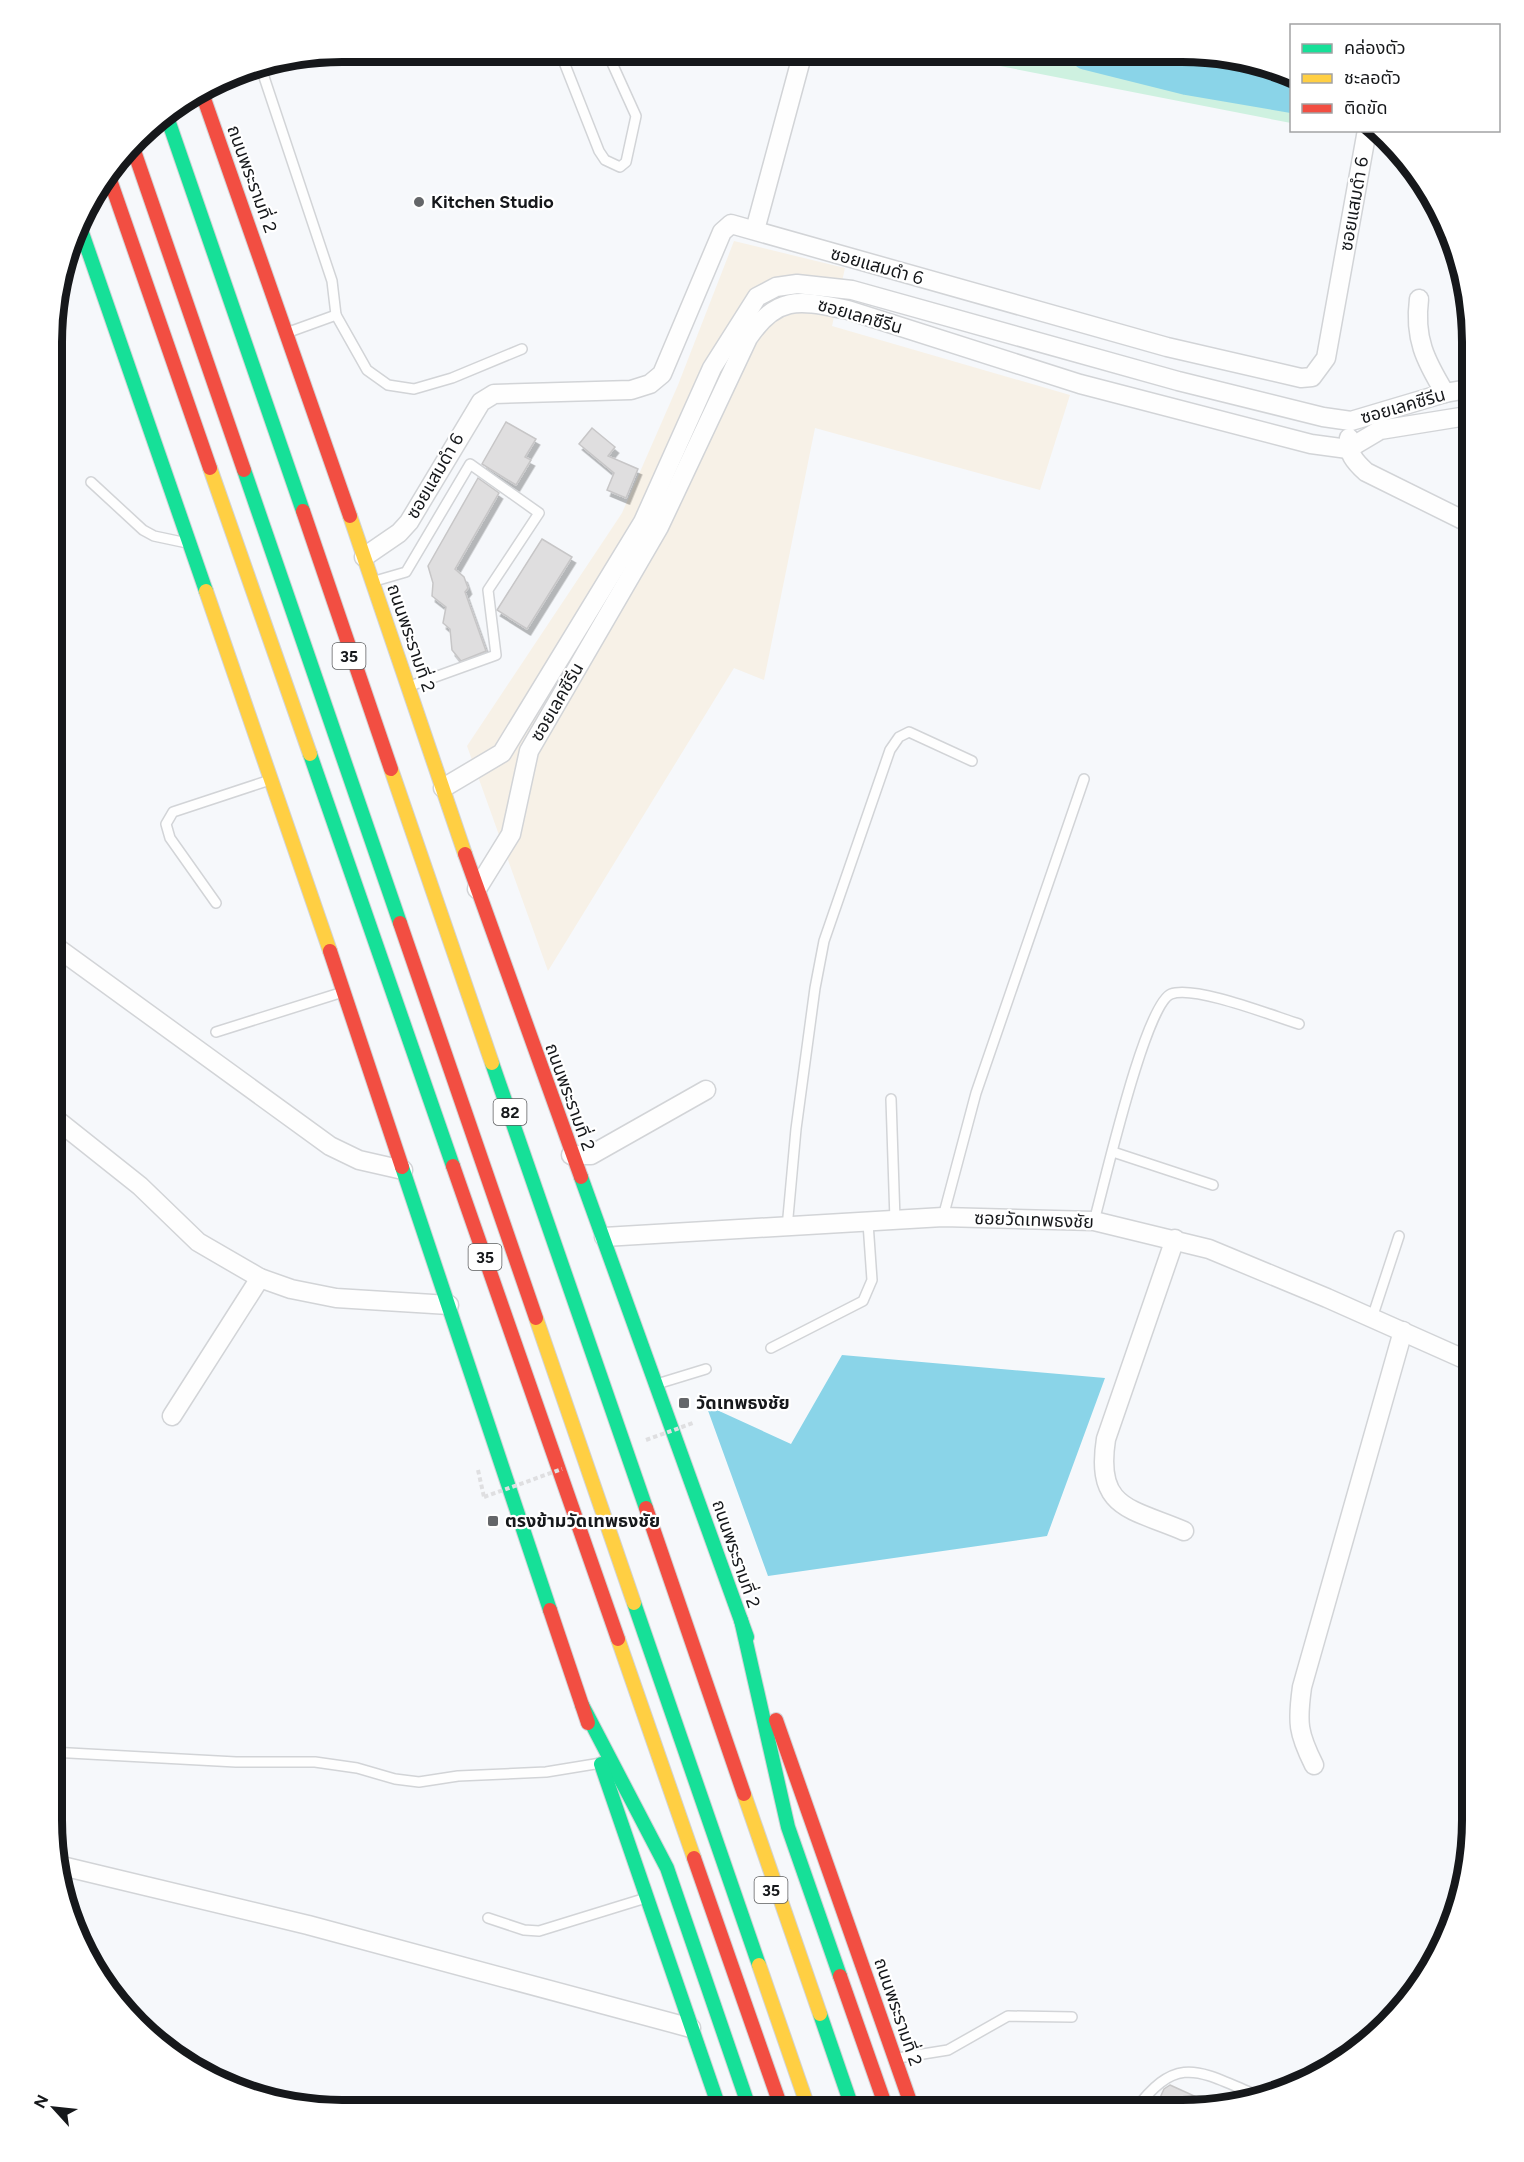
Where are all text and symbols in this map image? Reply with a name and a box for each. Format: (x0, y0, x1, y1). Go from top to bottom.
legend (1290, 24, 1500, 132)
text: คล่องตัว (1344, 37, 1406, 59)
text: ชะลอตัว (1344, 67, 1401, 89)
text: ติดขัด (1344, 97, 1387, 119)
street label: ถนนพระรามที่ 2 (222, 122, 284, 236)
street label: ซอยแสมดำ 6 (1335, 155, 1373, 253)
place label: Kitchen Studio (431, 191, 554, 213)
marker: Kitchen Studio (412, 195, 426, 209)
street label: ซอยแสมดำ 6 (828, 242, 926, 290)
street label: ซอยเลคซีรีน (815, 293, 905, 339)
street label: ซอยเลคซีรีน (1358, 383, 1448, 429)
street label: ซอยแสมดำ 6 (402, 429, 468, 523)
street label: ถนนพระรามที่ 2 (382, 580, 442, 695)
road number: 35 (332, 643, 366, 669)
street label: ซอยเลคซีรีน (526, 659, 588, 745)
street label: ถนนพระรามที่ 2 (540, 1040, 602, 1154)
road number: 82 (494, 1099, 526, 1125)
street label: ซอยวัดเทพธงชัย (974, 1207, 1094, 1233)
road number: 35 (468, 1244, 502, 1270)
place label: วัดเทพธงชัย (696, 1392, 790, 1414)
marker: วัดเทพธงชัย (677, 1396, 691, 1410)
street label: ถนนพระรามที่ 2 (707, 1496, 767, 1611)
place label: ตรงข้ามวัดเทพธงชัย (505, 1510, 660, 1532)
marker: ตรงข้ามวัดเทพธงชัย (486, 1514, 500, 1528)
road number: 35 (754, 1877, 788, 1903)
street label: ถนนพระรามที่ 2 (869, 1954, 929, 2069)
north arrow (24, 2078, 84, 2138)
text: N (30, 2092, 52, 2111)

